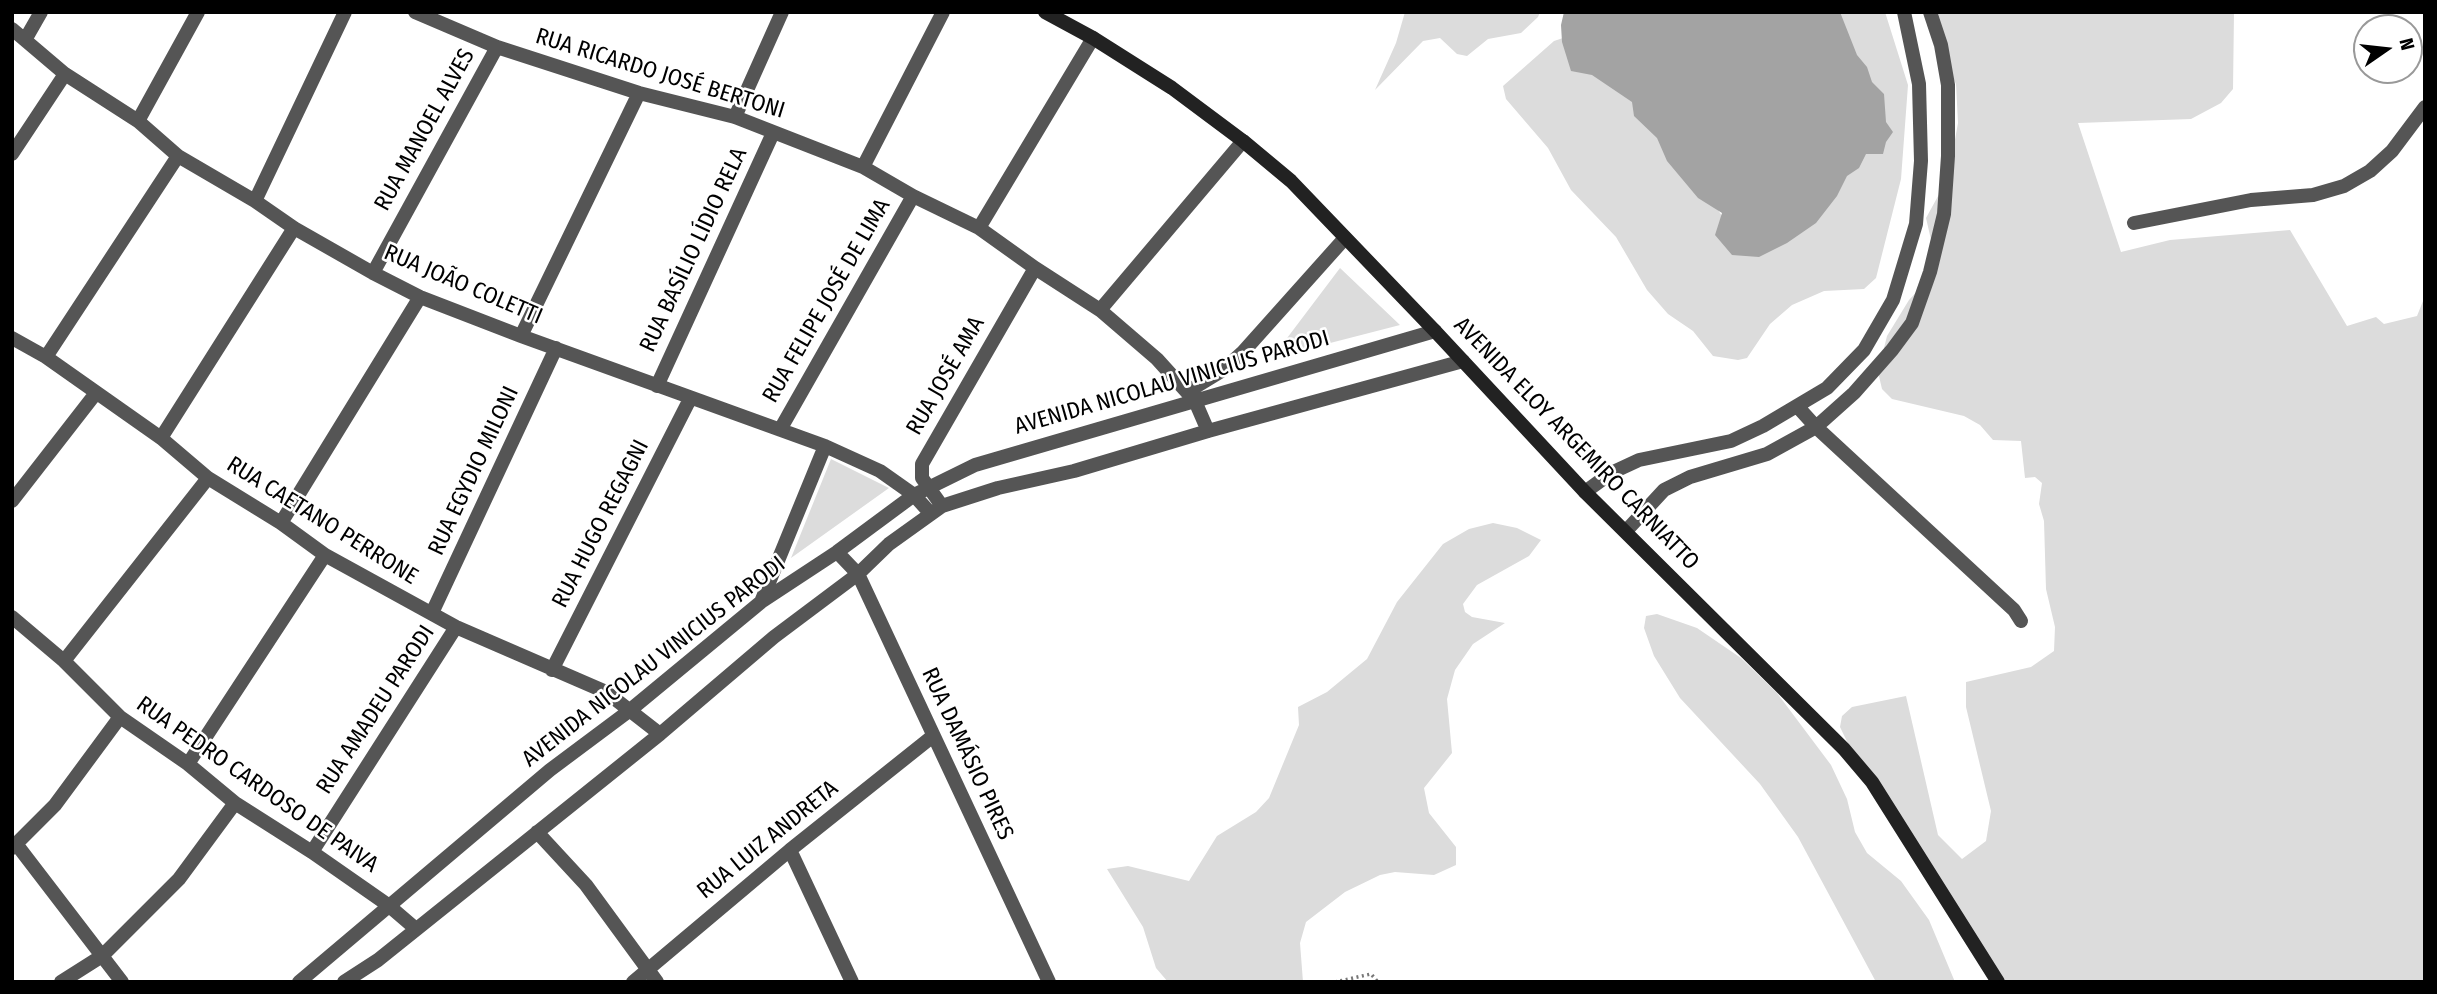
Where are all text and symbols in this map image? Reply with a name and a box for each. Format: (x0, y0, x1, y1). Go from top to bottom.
north arrow (2353, 14, 2423, 84)
street label: RUA RICARDO JOSÉ BERTONI (532, 23, 788, 125)
text: N (2394, 36, 2419, 53)
street label: RUA MANOEL ALVES (369, 44, 481, 216)
street label: RUA BASÍLIO LÍDIO RELA (635, 143, 753, 357)
street label: RUA FELIPE JOSÉ DE LIMA (757, 194, 897, 408)
street label: RUA JOÃO COLETTI (380, 239, 546, 331)
street label: RUA JOSÉ AMA (901, 312, 991, 440)
street label: AVENIDA ELOY ARGEMIRO CARNIATTO (1448, 312, 1704, 576)
street label: AVENIDA NICOLAU VINICIUS PARODI (1011, 325, 1333, 441)
street label: RUA EGYDIO MILONI (423, 382, 525, 560)
street label: RUA HUGO REGAGNI (547, 435, 655, 613)
street label: RUA CAETANO PERRONE (221, 451, 423, 591)
street label: AVENIDA NICOLAU VINICIUS PARODI (517, 551, 791, 773)
street label: RUA AMADEU PARODI (311, 620, 441, 800)
street label: RUA DAMÁSIO PIRES (915, 664, 1019, 844)
street label: RUA PEDRO CARDOSO DE PAIVA (131, 691, 383, 879)
street label: RUA LUIZ ANDRETA (692, 775, 844, 905)

